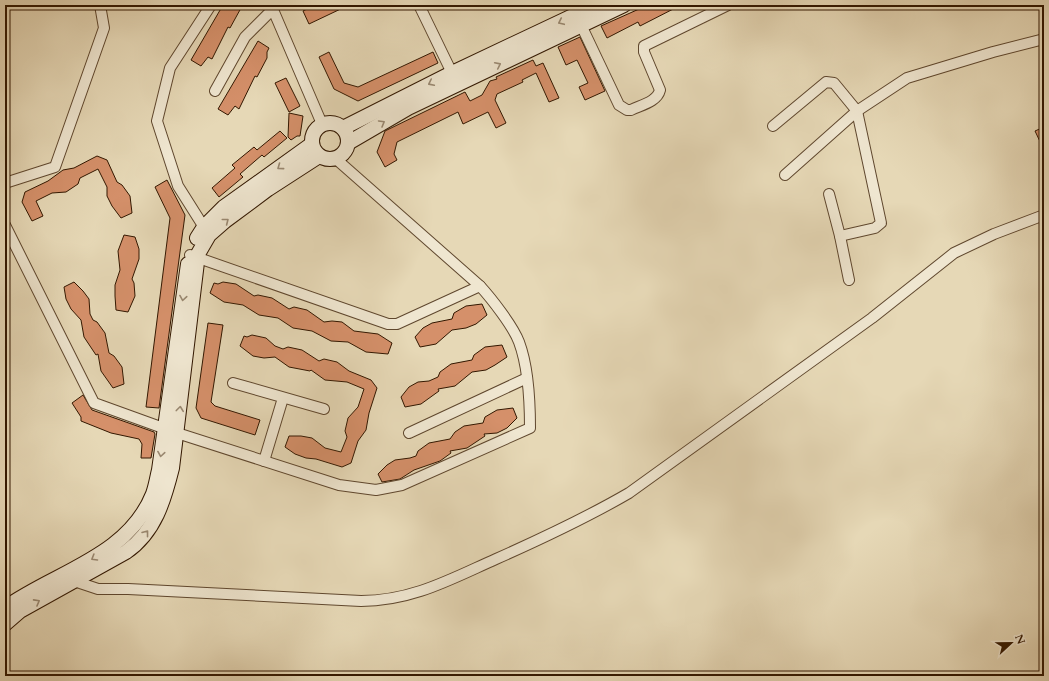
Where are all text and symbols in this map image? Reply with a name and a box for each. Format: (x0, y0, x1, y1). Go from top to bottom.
one-way arrow (558, 17, 566, 25)
one-way arrow (494, 62, 501, 69)
one-way arrow (428, 78, 435, 86)
one-way arrow (378, 121, 385, 128)
one-way arrow (277, 162, 284, 170)
one-way arrow (221, 219, 228, 226)
one-way arrow (179, 295, 188, 301)
one-way arrow (175, 406, 184, 412)
one-way arrow (157, 451, 166, 457)
one-way arrow (141, 530, 148, 537)
one-way arrow (91, 553, 98, 561)
one-way arrow (32, 599, 40, 606)
north arrow (991, 623, 1031, 663)
text: N (1011, 632, 1029, 647)

